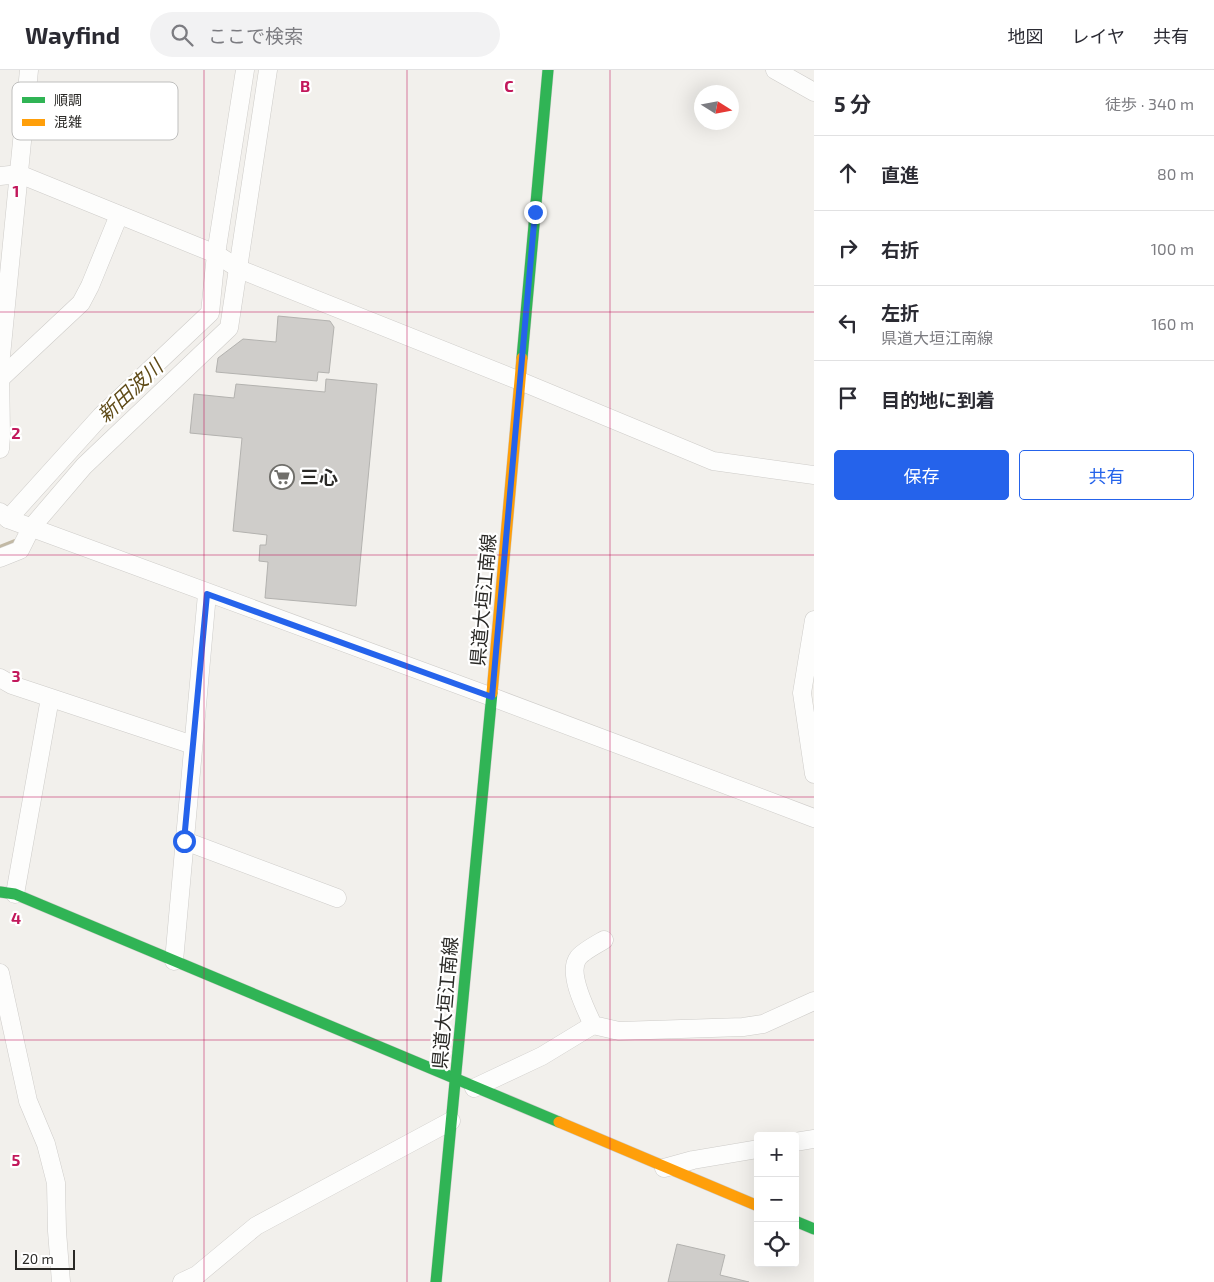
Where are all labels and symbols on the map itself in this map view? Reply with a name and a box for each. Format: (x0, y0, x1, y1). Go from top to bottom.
text: B (300, 76, 310, 95)
text: C (504, 76, 514, 95)
legend (12, 82, 178, 140)
north arrow (694, 85, 739, 130)
text: 順調 (54, 91, 82, 108)
text: 混雑 (54, 113, 82, 130)
text: 1 (13, 181, 19, 200)
route end (524, 201, 547, 224)
water label: 新田波川 (92, 353, 168, 426)
text: 2 (11, 423, 21, 442)
supermarket icon: 三心 (269, 464, 295, 490)
place label: 三心 (300, 465, 338, 488)
street label: 県道大垣江南線 (465, 533, 500, 667)
text: 3 (11, 666, 21, 685)
route start (173, 830, 196, 853)
text: 4 (11, 908, 21, 927)
street label: 県道大垣江南線 (427, 936, 462, 1070)
text: 5 (12, 1150, 21, 1169)
scale bar (15, 1247, 75, 1270)

